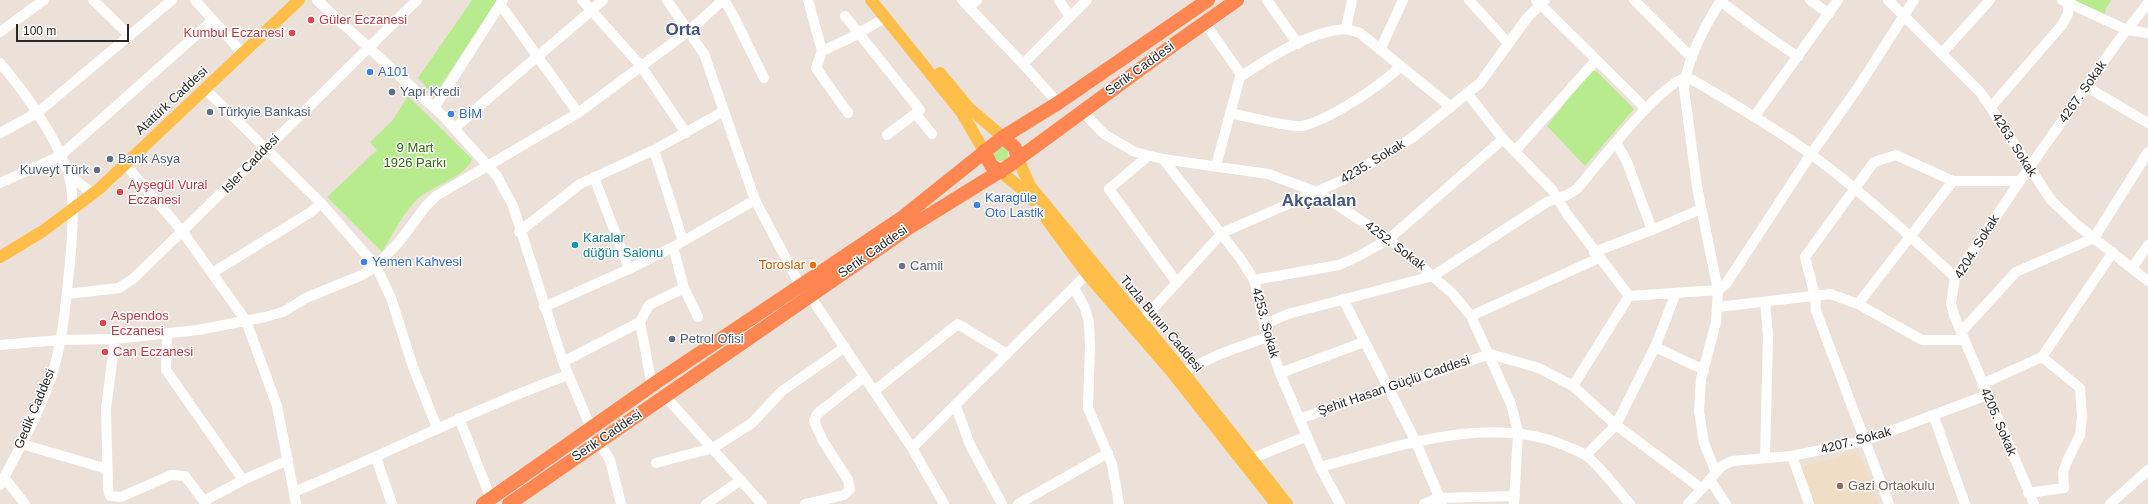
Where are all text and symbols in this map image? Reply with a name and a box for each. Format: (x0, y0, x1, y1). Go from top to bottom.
place label: Güler Eczanesi (319, 12, 407, 28)
marker: Güler Eczanesi (306, 15, 316, 25)
scale bar (18, 16, 131, 42)
district label: Orta (666, 20, 700, 40)
text: 100 m (23, 24, 56, 38)
place label: Kumbul Eczanesi (184, 25, 284, 41)
marker: Kumbul Eczanesi (287, 28, 297, 38)
street label: Serik Caddesi (1103, 39, 1177, 99)
street label: 4267. Sokak (2056, 58, 2110, 126)
street label: Atatürk Caddesi (133, 64, 211, 138)
place label: A101 (378, 64, 408, 80)
marker: A101 (365, 67, 375, 77)
place label: Yapı Kredi (400, 84, 460, 100)
marker: Yapı Kredi (387, 87, 397, 97)
place label: Türkyie Bankasi (218, 104, 310, 120)
place label: BİM (459, 106, 482, 122)
marker: Türkyie Bankasi (205, 107, 215, 117)
marker: BİM (446, 109, 456, 119)
street label: 4263. Sokak (1988, 110, 2040, 180)
street label: Isler Caddesi (219, 131, 283, 197)
street label: 4235. Sokak (1338, 137, 1408, 187)
park label: 9 Mart 1926 Parkı (384, 140, 446, 171)
place label: Bank Asya (118, 151, 180, 167)
marker: Bank Asya (105, 154, 115, 164)
place label: Kuveyt Türk (20, 162, 89, 178)
marker: Kuveyt Türk (92, 165, 102, 175)
place label: Ayşegül Vural Eczanesi (128, 177, 207, 208)
marker: Ayşegül Vural Eczanesi (115, 187, 125, 197)
place label: Karagüle Oto Lastik (985, 190, 1044, 221)
district label: Akçaalan (1282, 191, 1356, 211)
marker: Karagüle Oto Lastik (972, 200, 982, 210)
street label: 4204. Sokak (1951, 212, 2003, 282)
street label: 4252. Sokak (1361, 218, 1429, 274)
street label: Serik Caddesi (835, 222, 911, 282)
place label: Karalar düğün Salonu (583, 230, 663, 261)
marker: Karalar düğün Salonu (570, 240, 580, 250)
place label: Yemen Kahvesi (372, 254, 462, 270)
marker: Yemen Kahvesi (359, 257, 369, 267)
place label: Toroslar (759, 257, 805, 273)
place label: Camii (910, 258, 943, 274)
marker: Toroslar (808, 260, 818, 270)
marker: Camii (897, 261, 907, 271)
street label: Tuzla Burun Caddesi (1116, 273, 1206, 375)
street label: 4253. Sokak (1248, 286, 1282, 360)
place label: Aspendos Eczanesi (111, 308, 169, 339)
marker: Aspendos Eczanesi (98, 318, 108, 328)
place label: Petrol Ofisi (680, 331, 744, 347)
marker: Petrol Ofisi (667, 334, 677, 344)
place label: Can Eczanesi (113, 344, 193, 360)
marker: Can Eczanesi (100, 347, 110, 357)
street label: Şehit Hasan Güçlü Caddesi (1316, 353, 1472, 419)
street label: Gedik Caddesi (11, 367, 59, 451)
street label: 4205. Sokak (1977, 386, 2019, 458)
street label: Serik Caddesi (569, 407, 645, 465)
street label: 4207. Sokak (1819, 424, 1893, 458)
place label: Gazi Ortaokulu (1848, 478, 1935, 494)
marker: Gazi Ortaokulu (1835, 481, 1845, 491)

